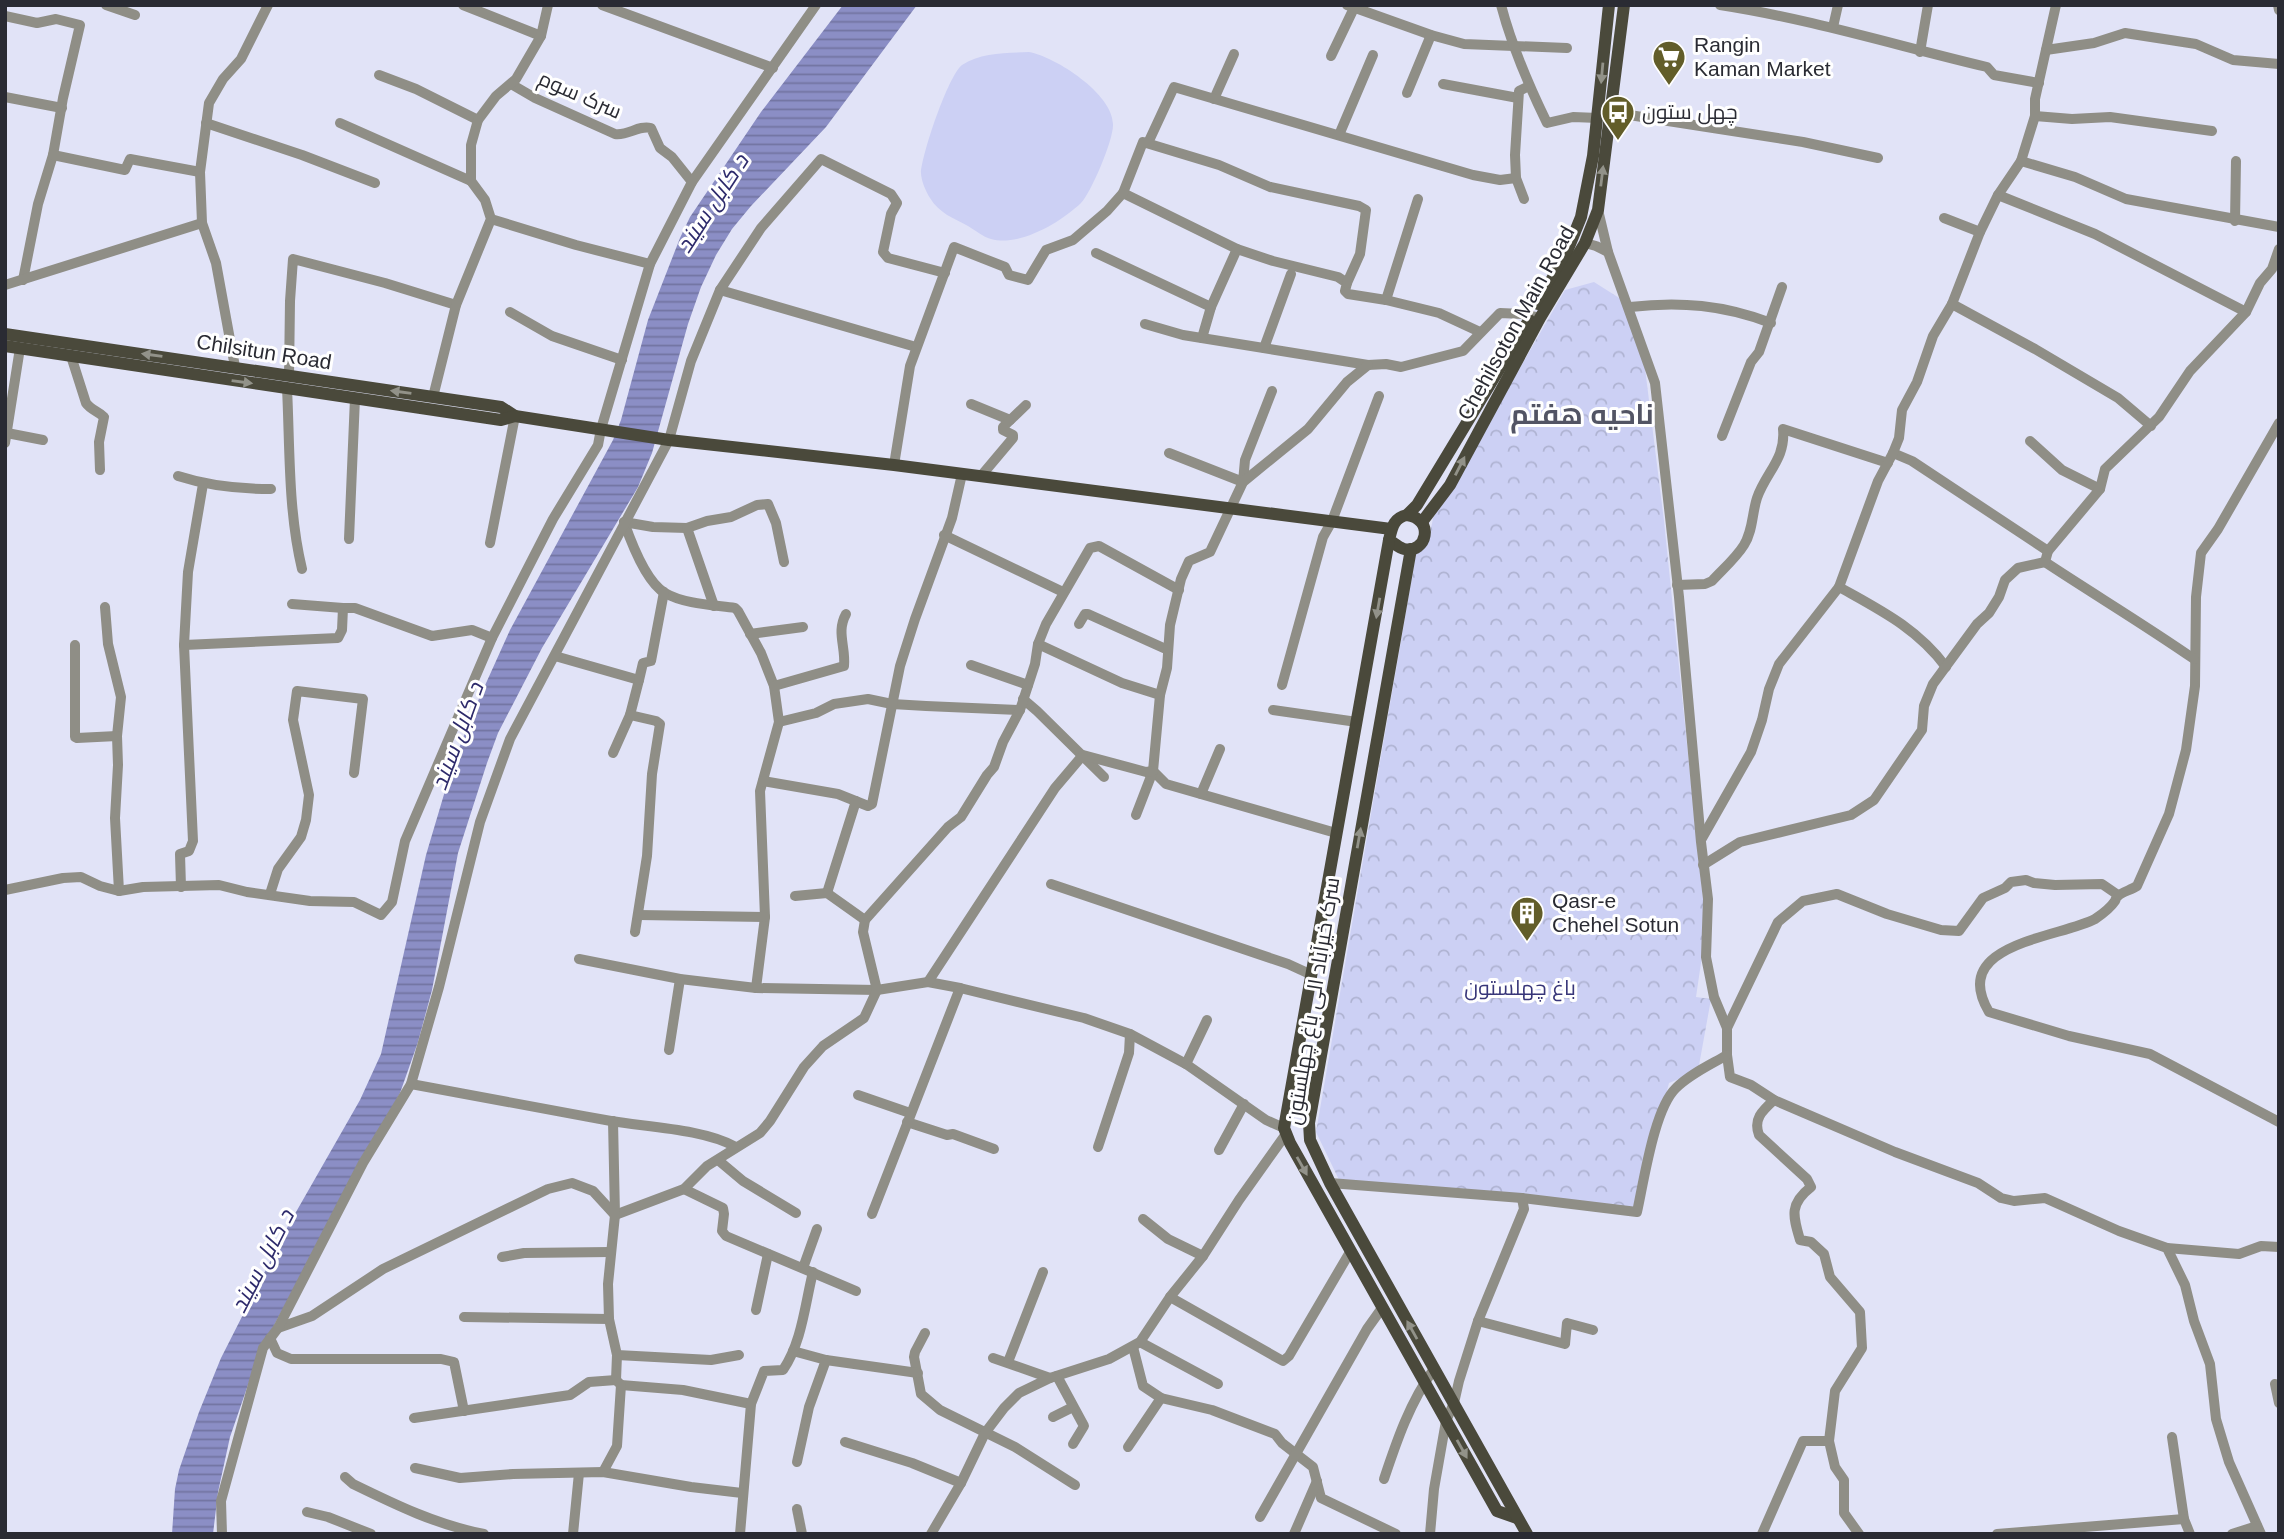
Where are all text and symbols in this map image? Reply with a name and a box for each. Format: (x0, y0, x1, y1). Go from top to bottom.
place label: Rangin Kaman Market (1694, 33, 1831, 80)
supermarket icon: Rangin Kaman Market (1650, 38, 1688, 87)
one-way arrow (1596, 62, 1607, 84)
street label: سرک سوم (534, 66, 625, 126)
bus stop icon: چهل ستون (1599, 93, 1637, 142)
place label: چهل ستون (1642, 100, 1738, 126)
water label: د کابل سيند (671, 148, 755, 258)
one-way arrow (1597, 164, 1608, 186)
street label: Chehilsoton Main Road (1453, 222, 1579, 424)
street label: Chilsitun Road (195, 329, 333, 374)
one-way arrow (141, 349, 163, 360)
one-way arrow (231, 377, 253, 388)
one-way arrow (390, 386, 412, 397)
district label: ناحیه هفتم (1510, 399, 1654, 434)
one-way arrow (1453, 455, 1465, 475)
one-way arrow (1372, 597, 1383, 619)
water label: د کابل سيند (426, 678, 490, 793)
one-way arrow (1354, 827, 1365, 849)
street label: سرک خیرآباد الی باغ چهلستون (1282, 875, 1346, 1127)
place label: Qasr-e Chehel Sotun (1552, 889, 1679, 936)
building icon: Qasr-e Chehel Sotun (1508, 894, 1546, 943)
park label: باغ چهلستون (1464, 976, 1576, 1002)
one-way arrow (1296, 1156, 1308, 1175)
water label: د کابل سيند (225, 1204, 300, 1317)
one-way arrow (1406, 1320, 1418, 1340)
one-way arrow (1456, 1439, 1468, 1459)

